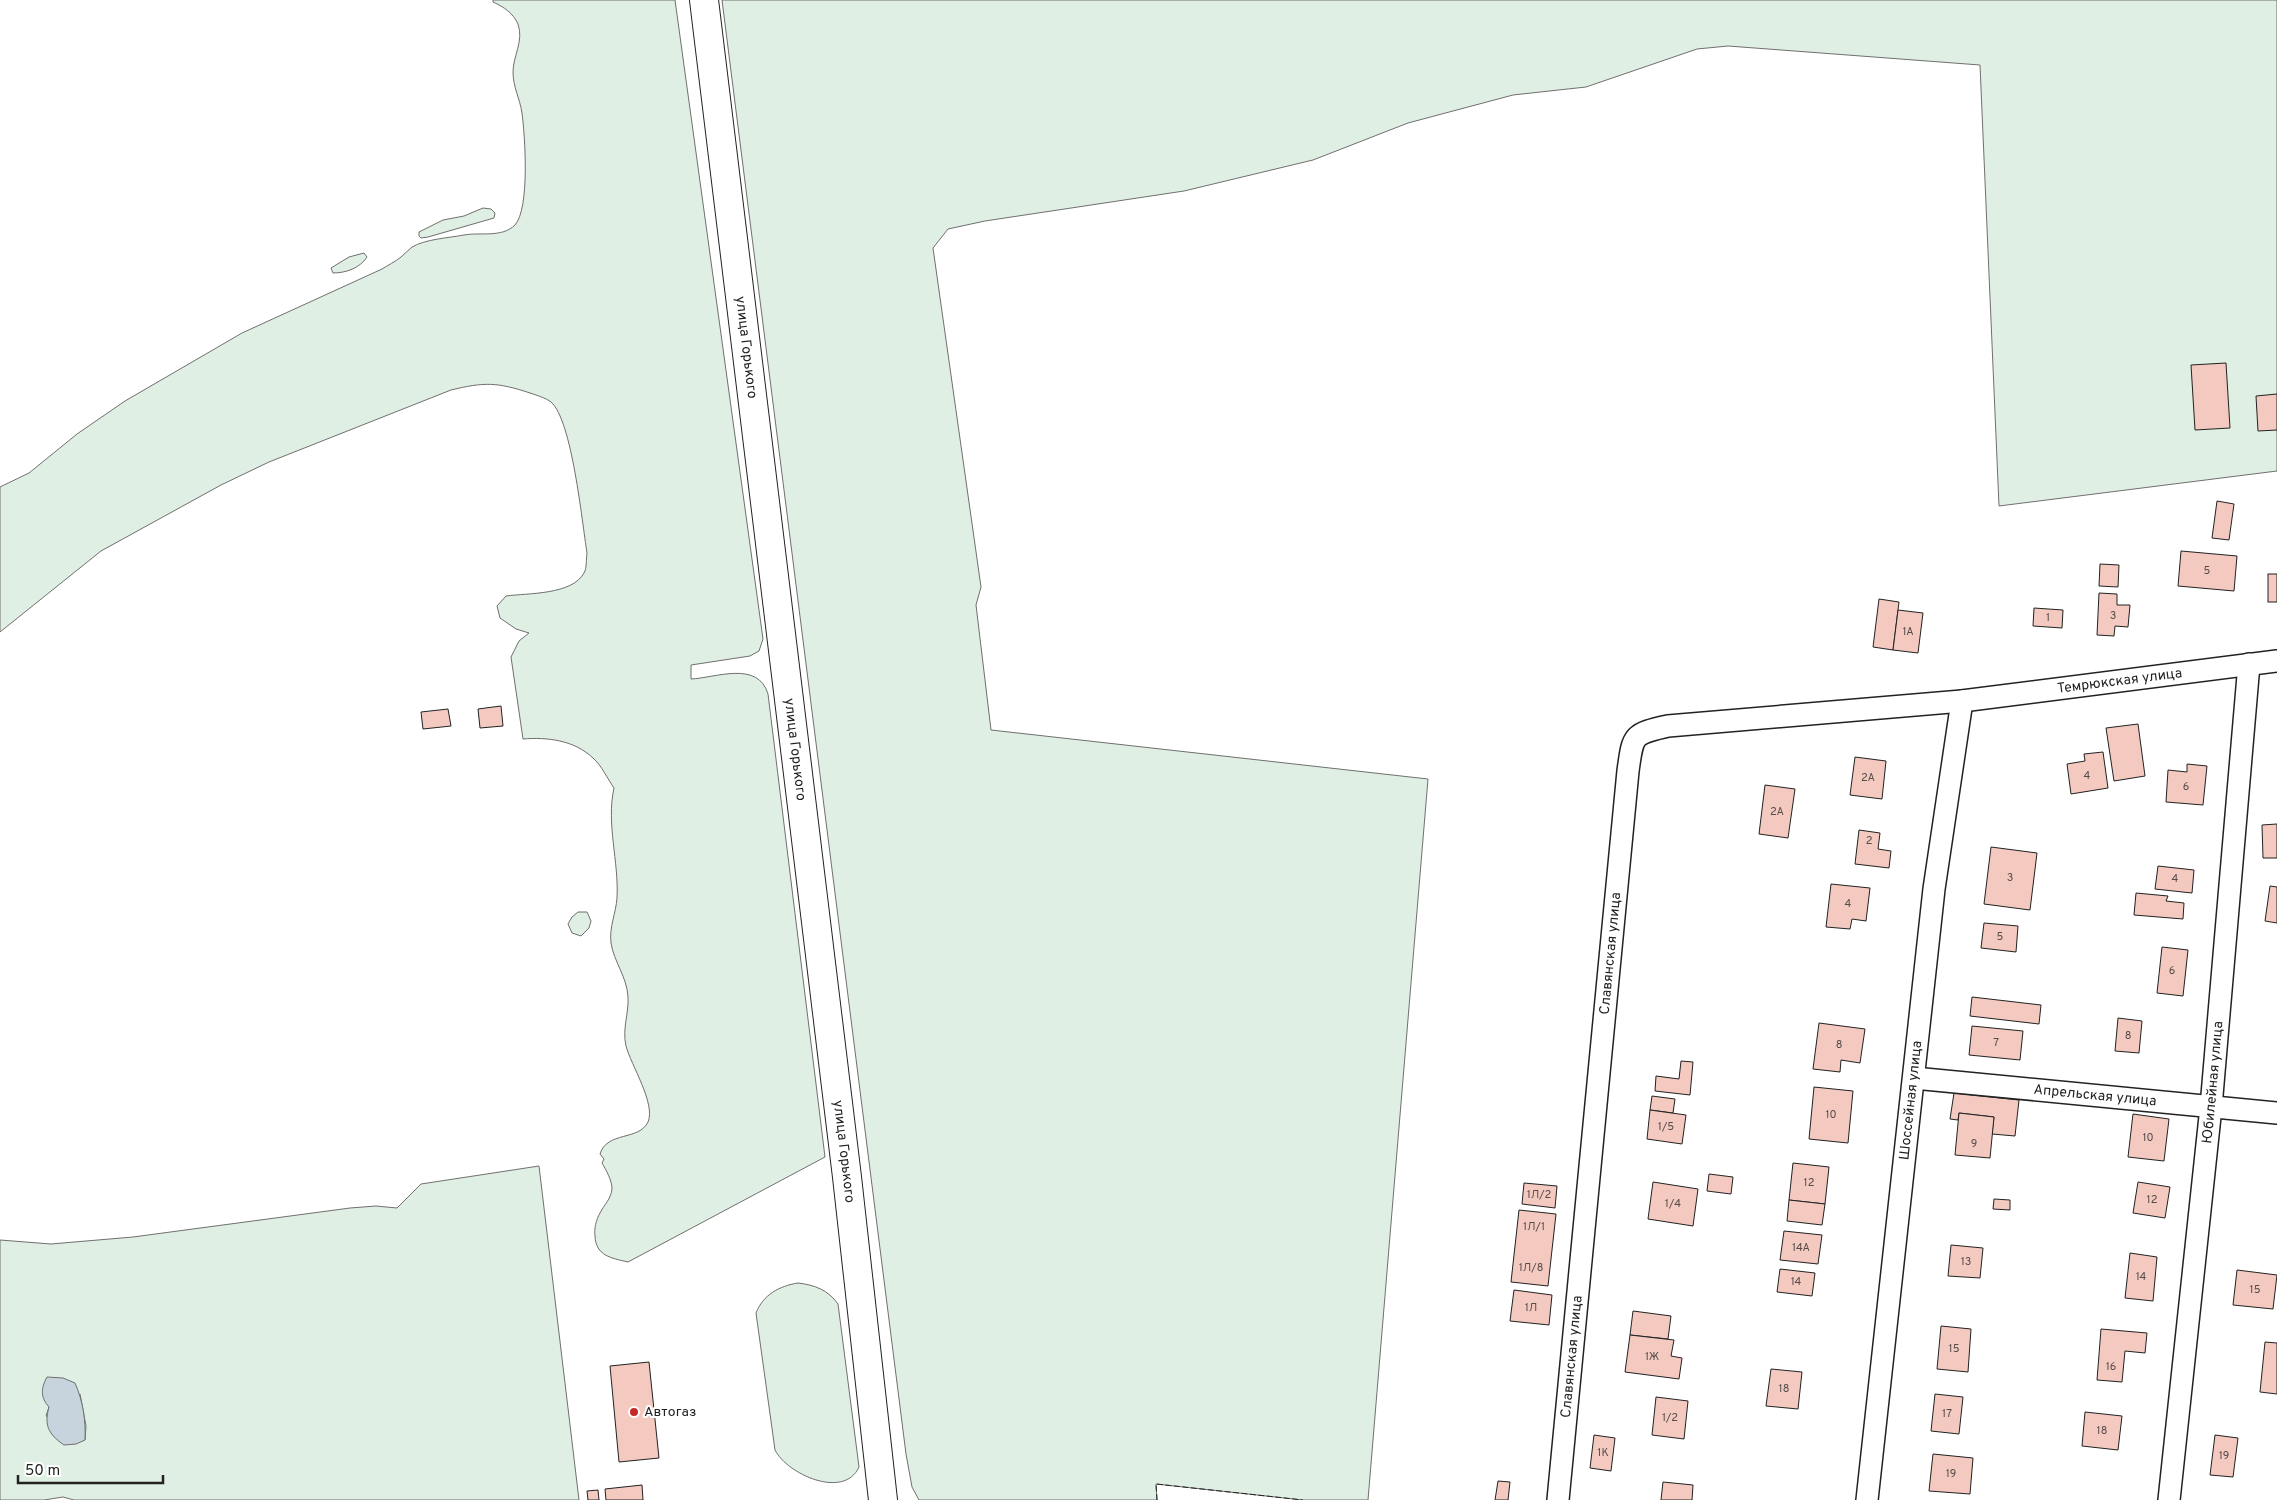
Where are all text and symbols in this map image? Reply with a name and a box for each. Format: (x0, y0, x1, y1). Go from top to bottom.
street label: улица Горького (732, 295, 761, 400)
house number: 5 (2204, 564, 2211, 578)
house number: 3 (2110, 609, 2116, 623)
house number: 1 (2046, 611, 2050, 625)
house number: 1А (1902, 625, 1914, 639)
street label: Темрюкская улица (2056, 665, 2183, 697)
street label: улица Горького (780, 697, 810, 802)
house number: 4 (2084, 769, 2091, 783)
house number: 2А (1861, 771, 1875, 785)
house number: 6 (2183, 780, 2189, 794)
house number: 2А (1770, 805, 1784, 819)
house number: 2 (1866, 834, 1872, 848)
house number: 3 (2007, 871, 2013, 885)
house number: 4 (2172, 872, 2179, 886)
street label: Славянская улица (1596, 891, 1625, 1016)
house number: 4 (1845, 897, 1852, 911)
house number: 5 (1997, 930, 2004, 944)
house number: 6 (2169, 964, 2175, 978)
street label: Юбилейная улица (2199, 1020, 2227, 1144)
house number: 8 (2125, 1029, 2131, 1043)
house number: 7 (1993, 1036, 1999, 1050)
house number: 8 (1836, 1038, 1842, 1052)
street label: Шоссейная улица (1896, 1040, 1926, 1161)
street label: Апрельская улица (2033, 1081, 2157, 1110)
street label: улица Горького (829, 1099, 858, 1204)
house number: 10 (1825, 1108, 1837, 1122)
house number: 1/5 (1658, 1120, 1674, 1134)
house number: 10 (2142, 1131, 2154, 1145)
house number: 9 (1971, 1137, 1977, 1151)
house number: 12 (1804, 1176, 1814, 1190)
house number: 1Л/2 (1527, 1188, 1551, 1202)
house number: 12 (2147, 1193, 2157, 1207)
house number: 1/4 (1665, 1197, 1681, 1211)
house number: 1Л/1 (1523, 1220, 1545, 1234)
house number: 14А (1792, 1241, 1810, 1255)
house number: 13 (1961, 1255, 1971, 1269)
house number: 1Л/8 (1519, 1261, 1543, 1275)
house number: 14 (2136, 1270, 2147, 1284)
house number: 14 (1791, 1275, 1802, 1289)
house number: 15 (2250, 1283, 2261, 1297)
street label: Славянская улица (1557, 1295, 1586, 1419)
house number: 1Л (1525, 1301, 1537, 1315)
house number: 15 (1949, 1342, 1960, 1356)
house number: 1Ж (1645, 1350, 1659, 1364)
house number: 16 (2106, 1360, 2116, 1374)
house number: 18 (1779, 1382, 1789, 1396)
place label: Автогаз (644, 1404, 697, 1421)
marker: Автогаз (628, 1406, 640, 1418)
house number: 17 (1942, 1407, 1952, 1421)
house number: 1/2 (1662, 1411, 1678, 1425)
house number: 18 (2097, 1424, 2107, 1438)
house number: 1К (1597, 1446, 1609, 1460)
house number: 19 (2219, 1449, 2229, 1463)
scale bar (18, 1452, 162, 1484)
text: 50 m (25, 1462, 60, 1481)
house number: 19 (1946, 1467, 1956, 1481)

